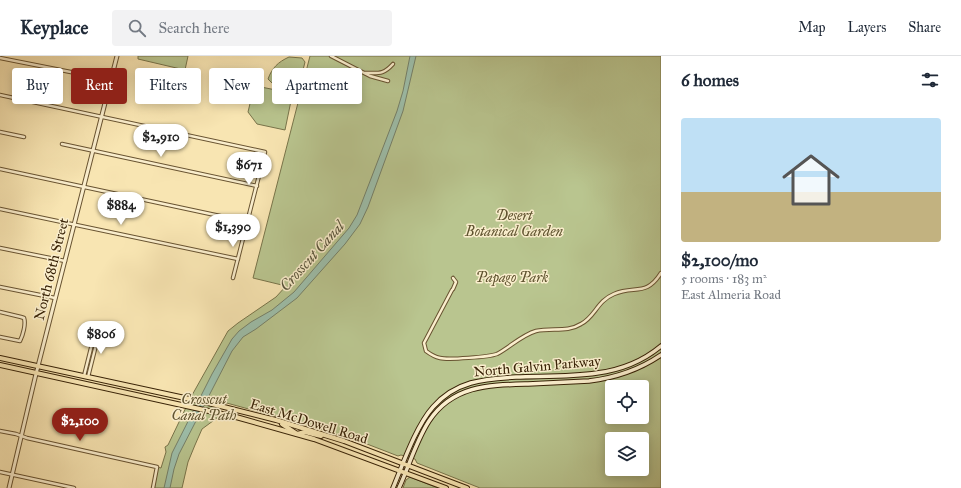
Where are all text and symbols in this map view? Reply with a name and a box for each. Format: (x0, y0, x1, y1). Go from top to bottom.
search box (112, 10, 392, 46)
text: Keyplace (20, 16, 88, 39)
icon: search (126, 17, 148, 39)
text: Search here (158, 19, 229, 37)
text: Map (798, 19, 826, 36)
text: Layers (848, 19, 886, 36)
text: Share (908, 19, 941, 36)
chip: Buy (12, 68, 63, 104)
chip: Rent (71, 68, 127, 104)
chip: Filters (135, 68, 201, 104)
chip: New (209, 68, 264, 104)
chip: Apartment (272, 68, 362, 104)
icon: filters (919, 69, 941, 91)
text: 6 homes (681, 70, 739, 91)
pin: $2,910 (128, 124, 194, 158)
text: $2,910 (142, 129, 180, 145)
icon: home (775, 144, 847, 216)
pin: $671 (225, 152, 273, 186)
text: $671 (236, 157, 262, 173)
pin: $884 (97, 192, 145, 226)
text: $884 (107, 197, 135, 213)
park label: Desert Botanical Garden (464, 207, 563, 240)
pin: $1,390 (200, 214, 266, 248)
street label: North 68th Street (31, 216, 72, 322)
water label: Crosscut Canal (276, 216, 349, 295)
text: $1,390 (215, 219, 251, 235)
text: $2,100/mo (681, 250, 758, 271)
park label: Papago Park (476, 269, 549, 287)
text: 5 rooms · 183 m² (681, 271, 767, 287)
text: East Almeria Road (681, 287, 781, 303)
pin: $806 (77, 321, 125, 355)
text: $806 (87, 326, 115, 342)
street label: North Galvin Parkway (473, 352, 602, 381)
map controls (605, 380, 649, 476)
button: locate (605, 380, 649, 424)
park label: Crosscut Canal Path (172, 391, 237, 424)
street label: East McDowell Road (248, 395, 370, 448)
pin: $2,100 (47, 408, 113, 442)
text: $2,100 (61, 413, 99, 429)
button: layers (605, 432, 649, 476)

